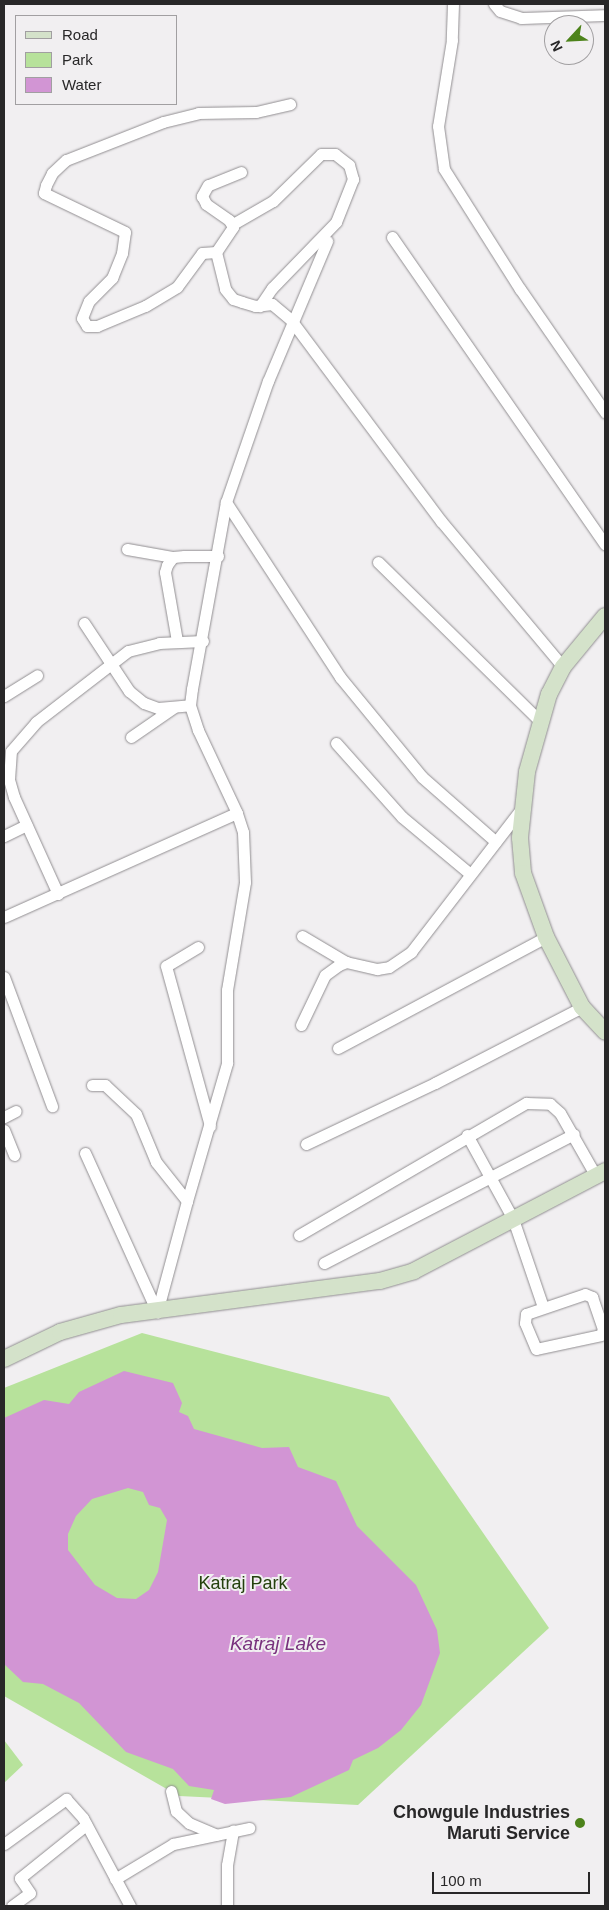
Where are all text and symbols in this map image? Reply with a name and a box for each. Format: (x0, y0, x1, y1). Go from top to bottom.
legend (15, 15, 178, 105)
north arrow (544, 15, 594, 65)
text: Road (62, 26, 98, 43)
text: N (547, 38, 566, 54)
text: Park (62, 51, 93, 68)
text: Water (62, 76, 101, 93)
park label: Katraj Park (198, 1572, 288, 1594)
water label: Katraj Lake (230, 1633, 326, 1655)
place label: Chowgule Industries Maruti Service (393, 1802, 570, 1845)
marker: Chowgule Industries Maruti Service (574, 1817, 586, 1829)
scale bar (434, 1862, 592, 1894)
text: 100 m (440, 1872, 482, 1889)

